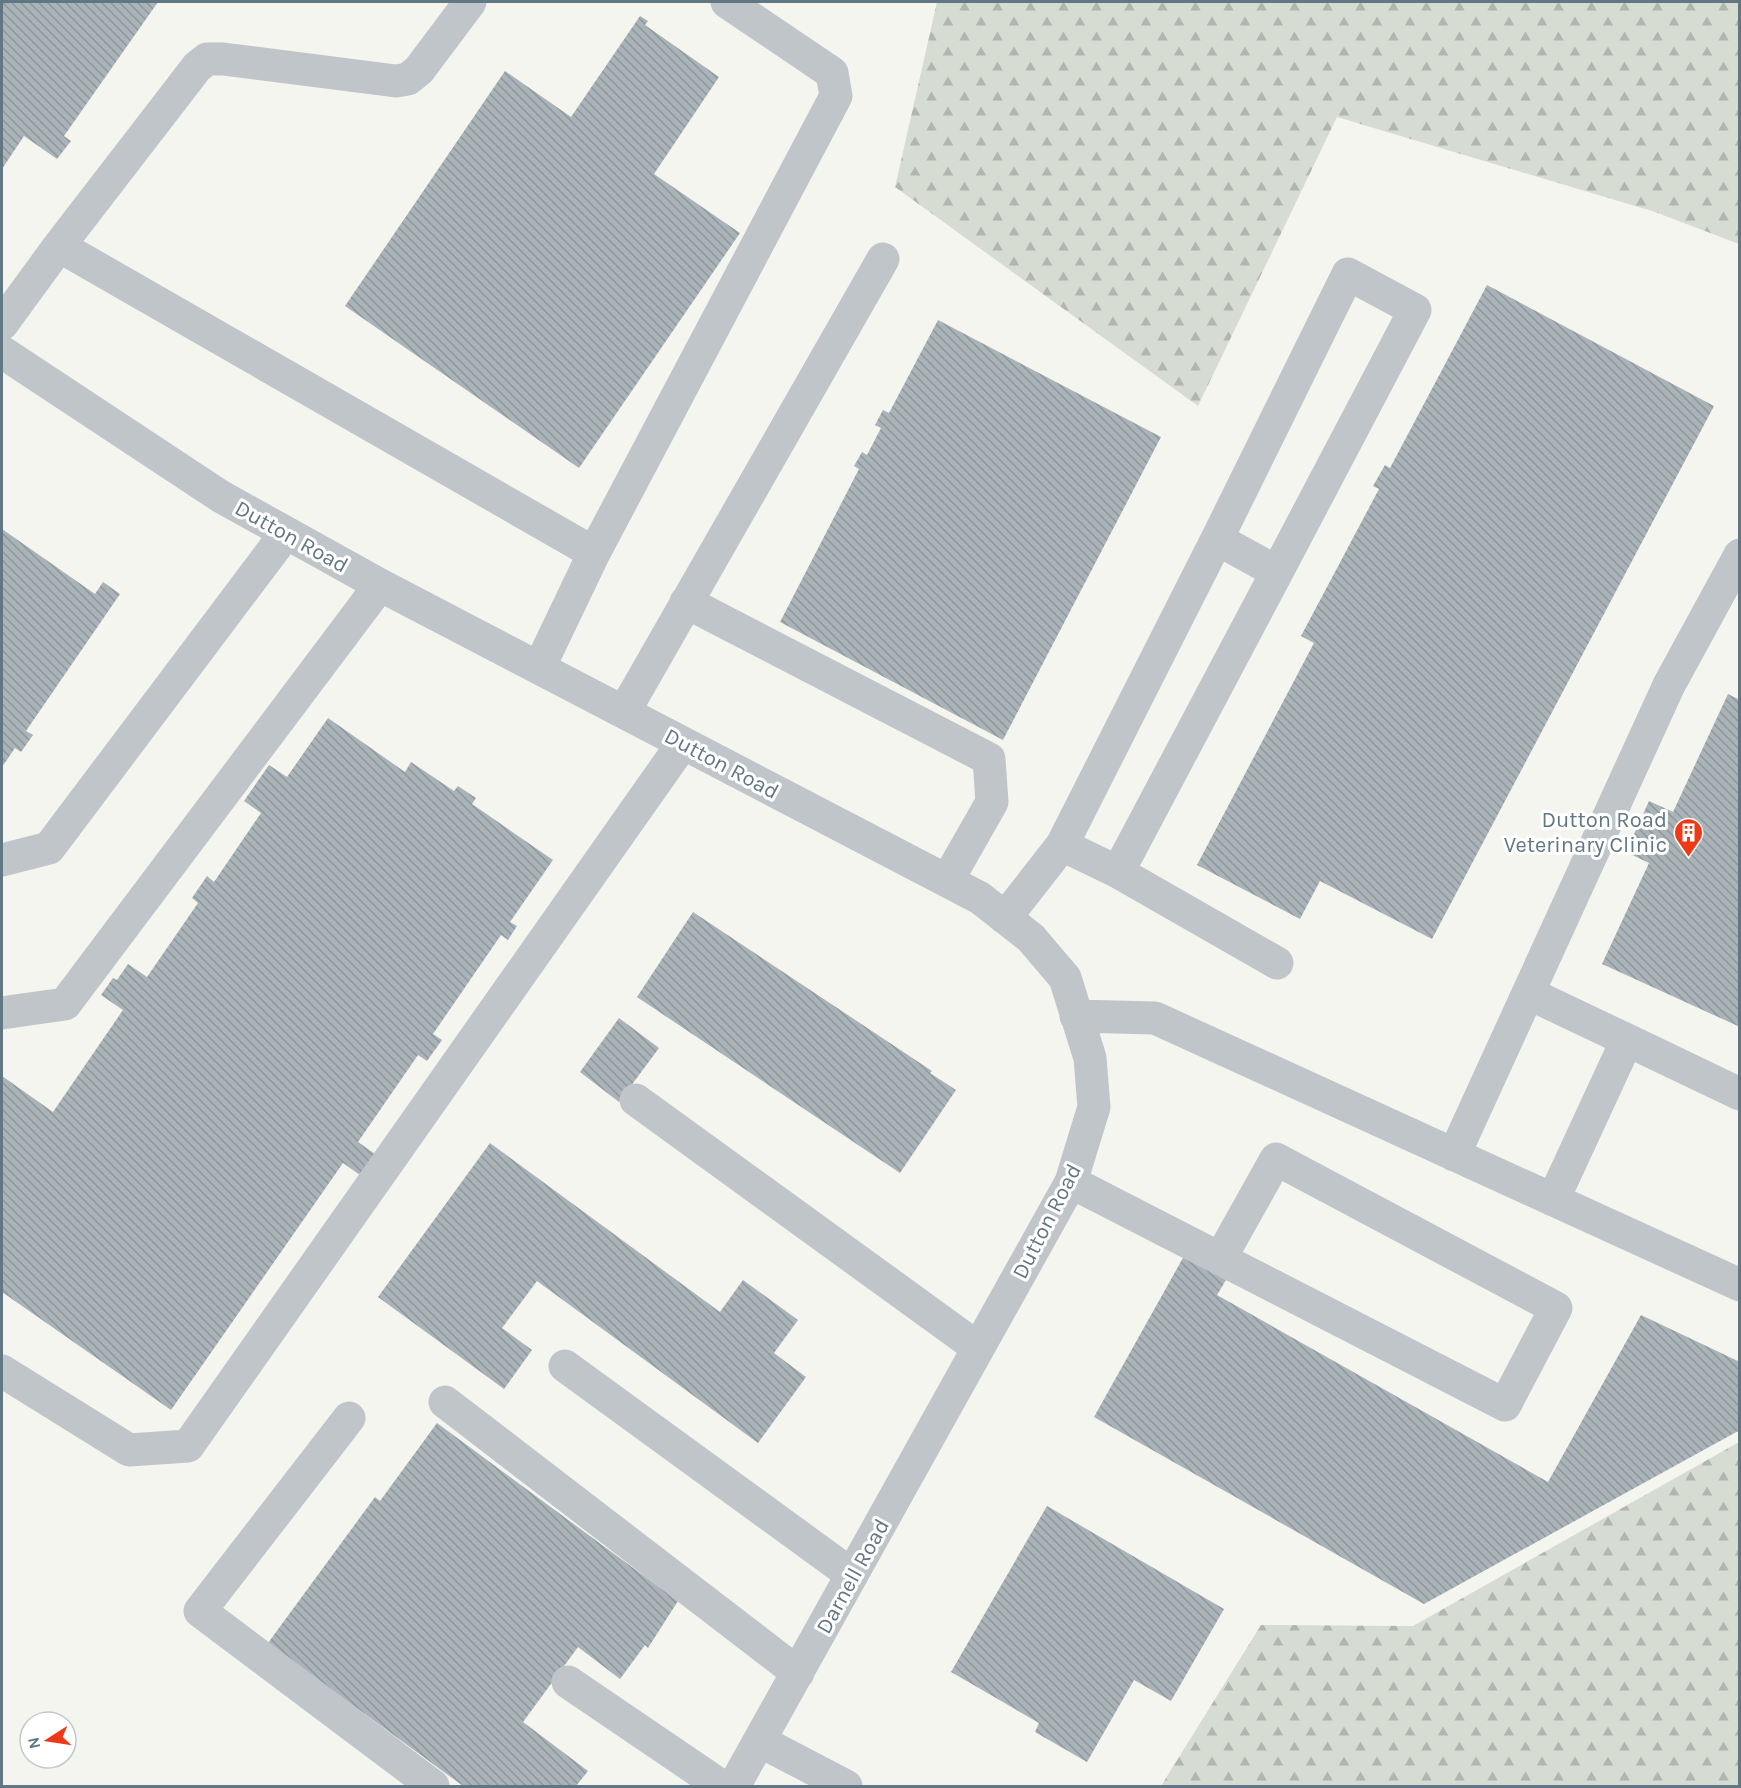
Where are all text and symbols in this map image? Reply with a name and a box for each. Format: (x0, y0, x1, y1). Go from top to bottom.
street label: Dutton Road (230, 495, 353, 579)
street label: Dutton Road (660, 723, 783, 805)
place label: Dutton Road Veterinary Clinic (1504, 807, 1667, 858)
building icon: Dutton Road Veterinary Clinic (1672, 816, 1704, 858)
street label: Dutton Road (1007, 1160, 1087, 1283)
street label: Darnell Road (811, 1514, 895, 1638)
north arrow (18, 1710, 78, 1770)
text: N (23, 1735, 44, 1751)

